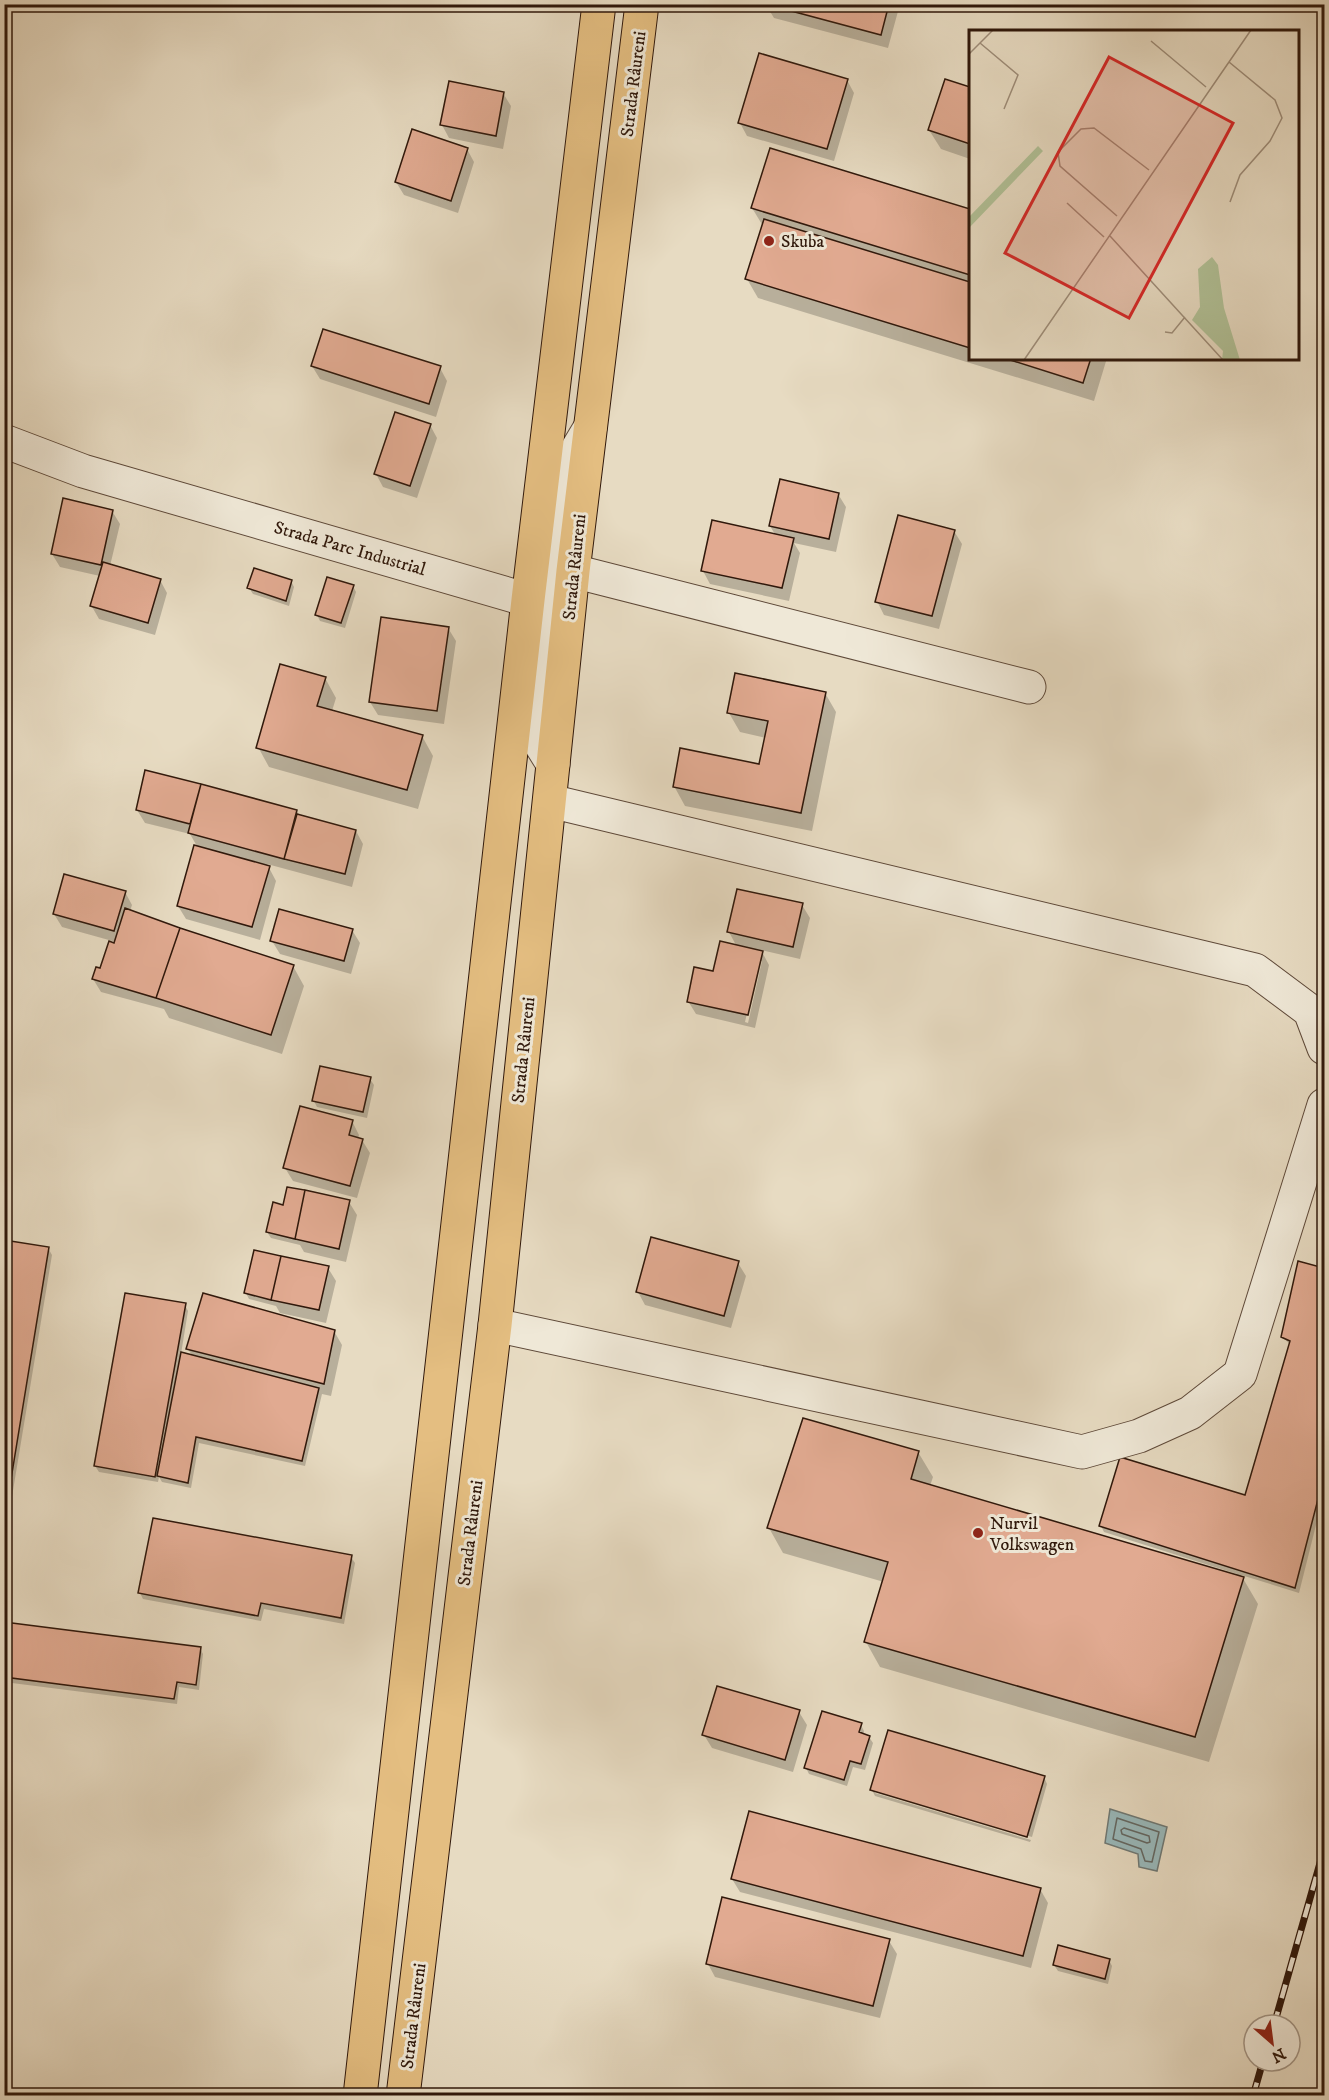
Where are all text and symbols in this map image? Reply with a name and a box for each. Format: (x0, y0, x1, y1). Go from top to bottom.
street label: Strada Râureni (617, 30, 651, 138)
inset map (969, 30, 1299, 360)
place label: Skuba (781, 231, 824, 253)
marker: Skuba (762, 234, 776, 248)
street label: Strada Râureni (558, 513, 592, 621)
street label: Strada Parc Industrial (271, 517, 429, 581)
street label: Strada Râureni (507, 996, 541, 1104)
street label: Strada Râureni (454, 1479, 488, 1587)
place label: Nurvil Volkswagen (989, 1513, 1075, 1556)
marker: Nurvil Volkswagen (971, 1526, 985, 1540)
street label: Strada Râureni (397, 1962, 431, 2070)
north arrow (1242, 2013, 1302, 2073)
text: N (1268, 2043, 1289, 2067)

